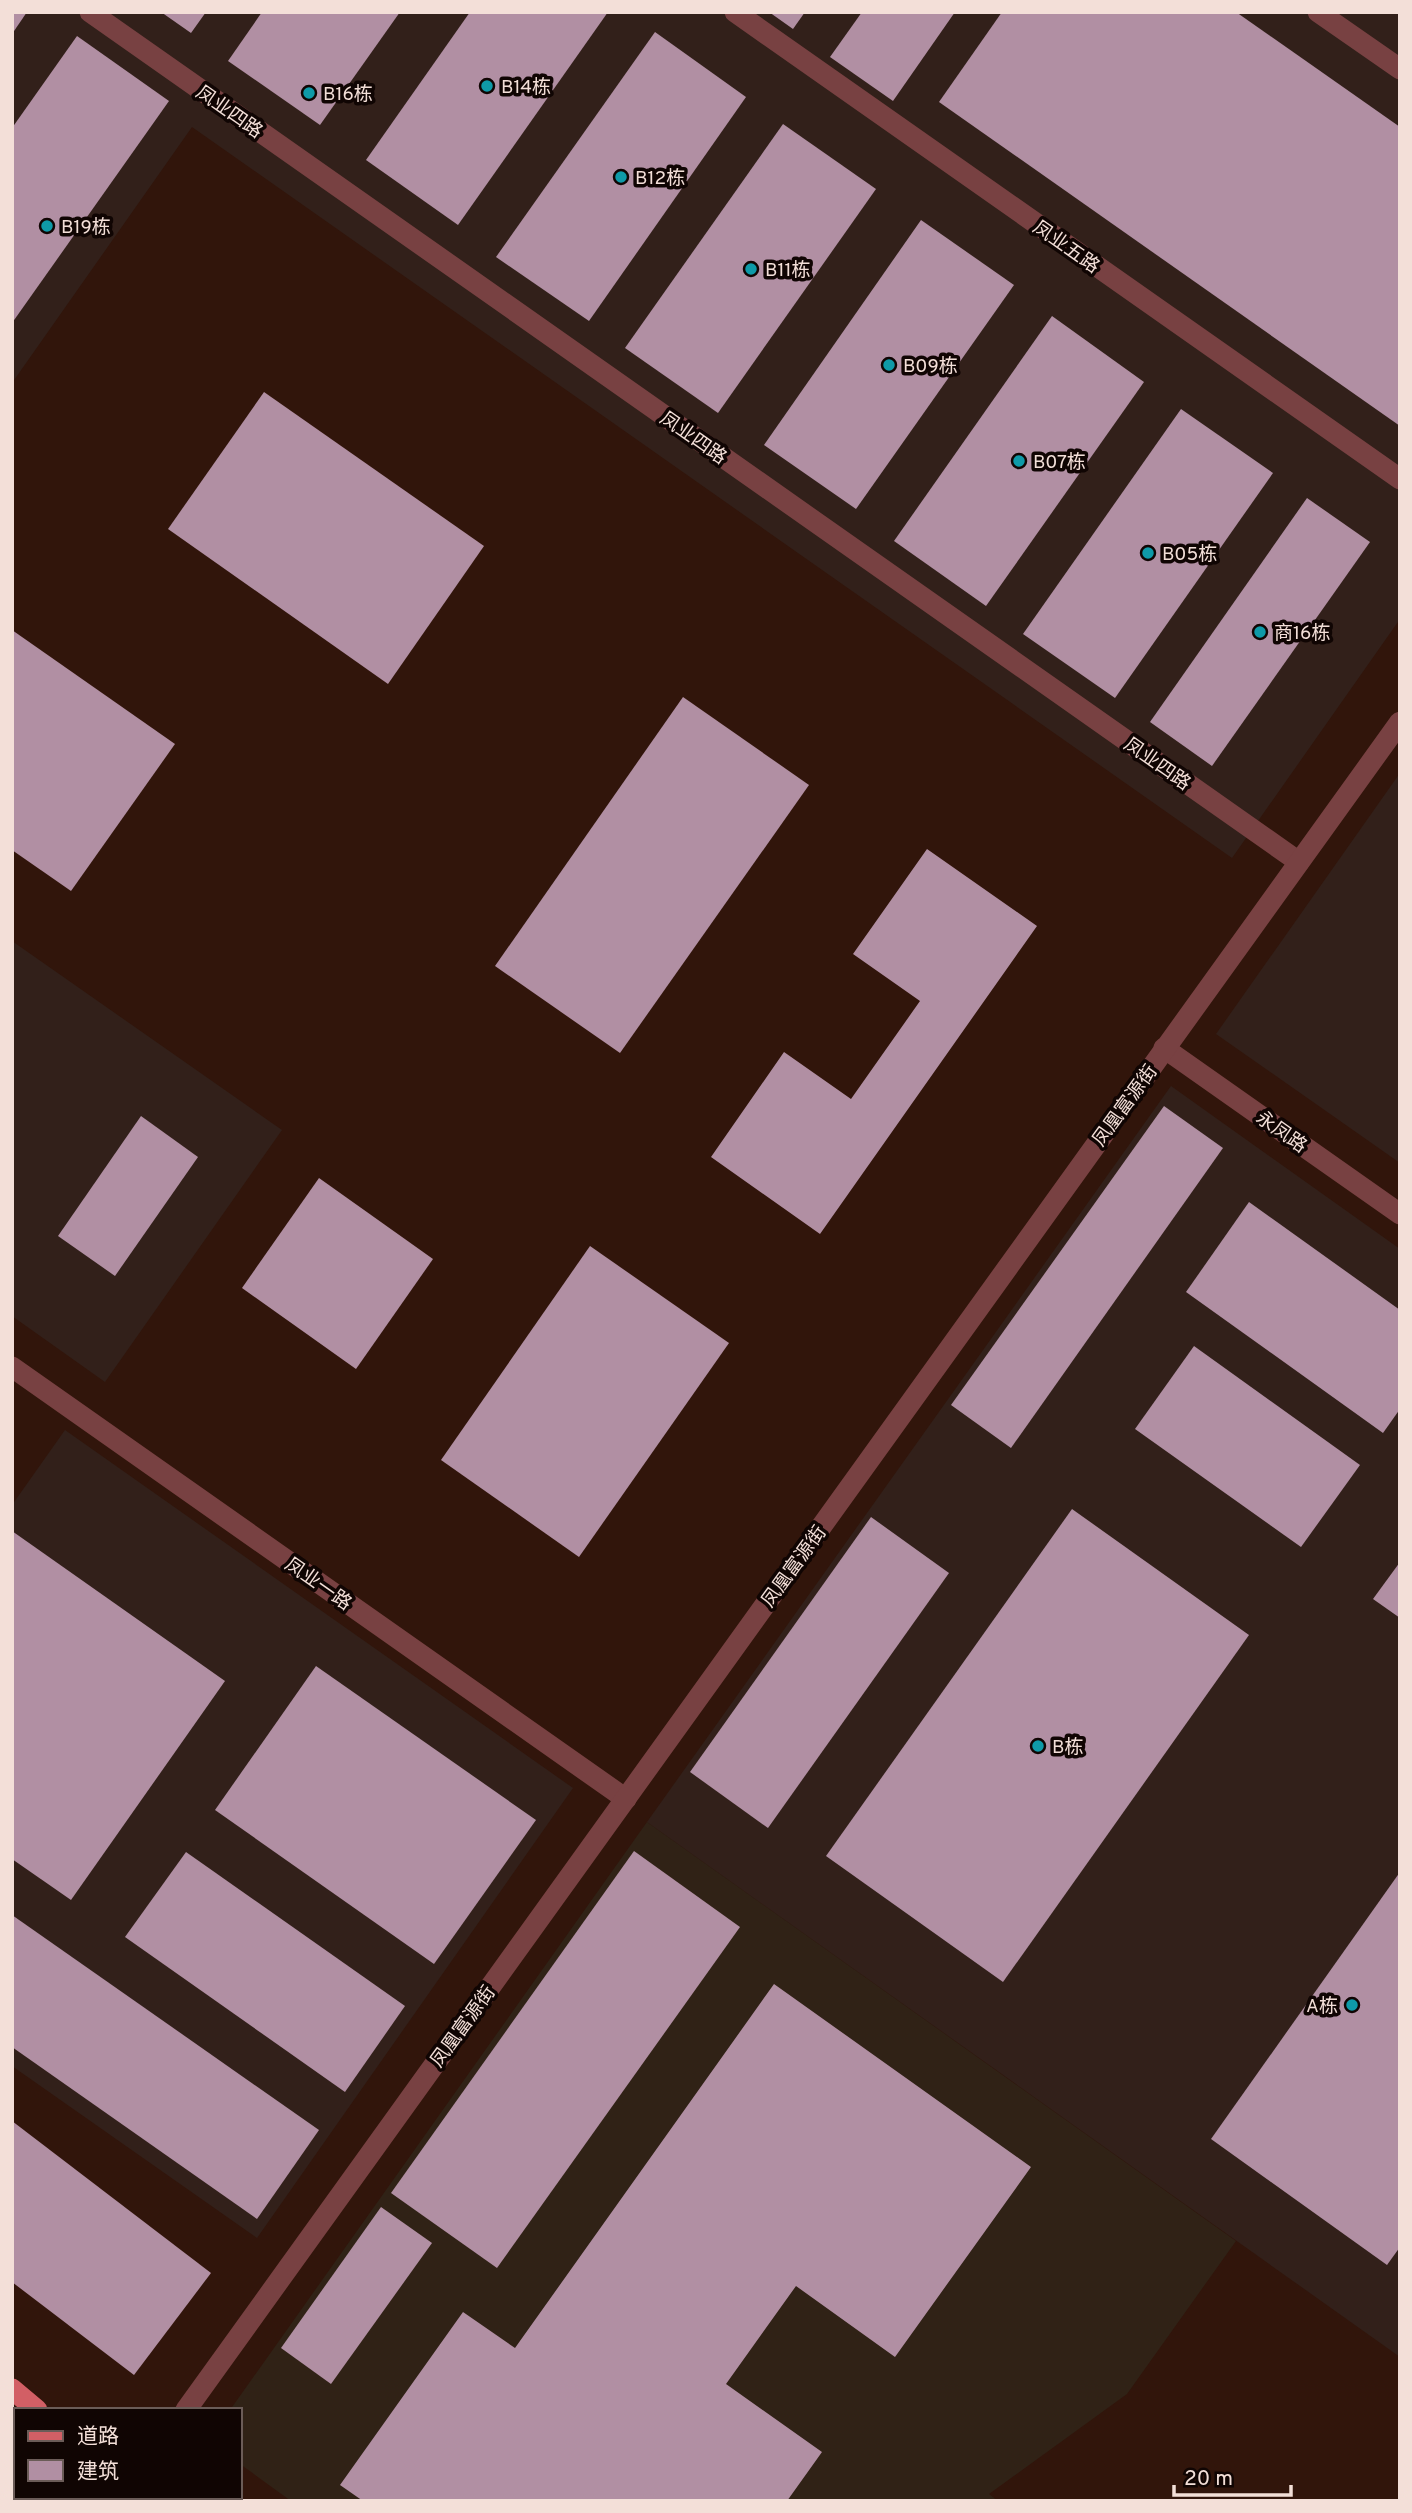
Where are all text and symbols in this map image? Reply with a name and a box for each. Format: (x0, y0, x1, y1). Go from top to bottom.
place label: B14栋 (501, 76, 551, 100)
marker: B14栋 (479, 78, 495, 94)
street label: 凤业四路 (191, 81, 267, 144)
place label: B16栋 (323, 83, 373, 107)
marker: B16栋 (301, 85, 317, 101)
place label: B12栋 (635, 167, 685, 191)
marker: B12栋 (613, 169, 629, 185)
place label: B19栋 (61, 216, 111, 240)
street label: 凤业五路 (1028, 216, 1104, 279)
marker: B19栋 (39, 218, 55, 234)
place label: B11栋 (765, 259, 811, 283)
marker: B11栋 (743, 261, 759, 277)
place label: B09栋 (903, 355, 958, 379)
marker: B09栋 (881, 357, 897, 373)
street label: 凤业四路 (655, 407, 731, 470)
place label: B07栋 (1033, 451, 1086, 475)
marker: B07栋 (1011, 453, 1027, 469)
place label: B05栋 (1162, 543, 1217, 567)
marker: B05栋 (1140, 545, 1156, 561)
place label: 商16栋 (1274, 622, 1330, 646)
marker: 商16栋 (1252, 624, 1268, 640)
street label: 凤业四路 (1119, 733, 1195, 796)
street label: 凤凰富源街 (1088, 1061, 1163, 1152)
street label: 永凤路 (1251, 1106, 1311, 1159)
street label: 凤凰富源街 (757, 1522, 832, 1613)
street label: 凤业一路 (280, 1553, 356, 1616)
place label: B栋 (1052, 1736, 1083, 1760)
marker: B栋 (1030, 1738, 1046, 1754)
street label: 凤凰富源街 (426, 1982, 501, 2073)
place label: A栋 (1306, 1995, 1338, 2019)
marker: A栋 (1344, 1997, 1360, 2013)
legend (14, 2408, 242, 2499)
text: 道路 (77, 2424, 119, 2451)
scale bar (1174, 2454, 1291, 2498)
text: 建筑 (77, 2459, 119, 2486)
text: 20 m (1184, 2466, 1233, 2493)

